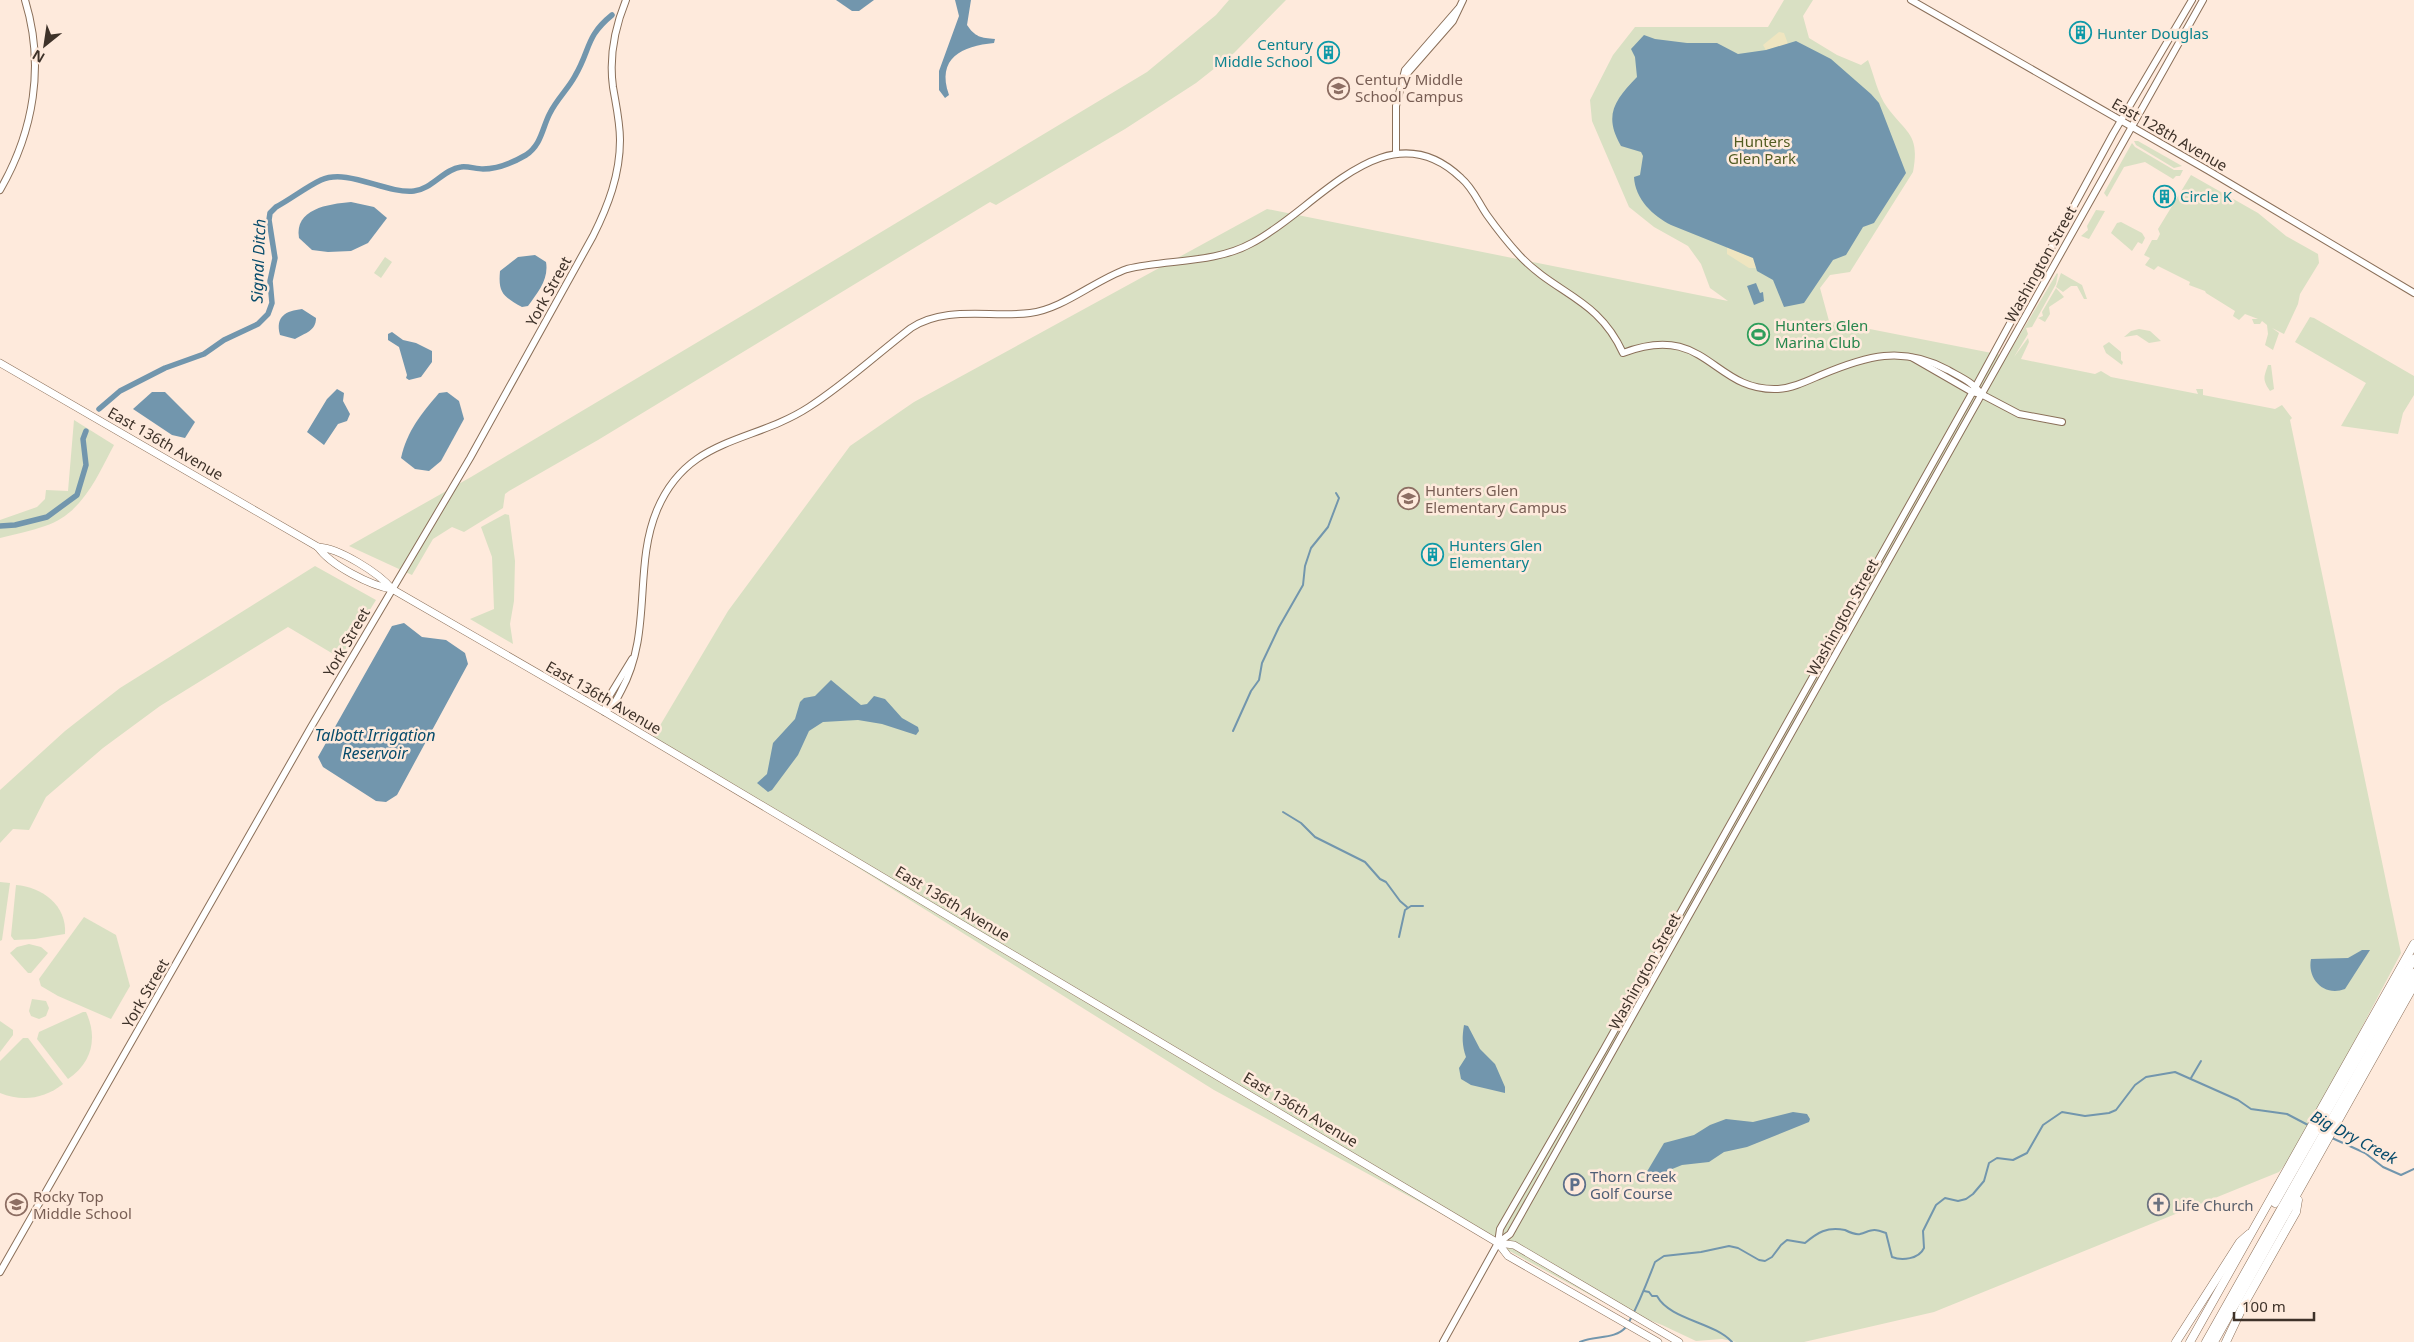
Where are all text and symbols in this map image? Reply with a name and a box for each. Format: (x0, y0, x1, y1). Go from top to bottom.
north arrow (20, 20, 70, 70)
building icon: Hunter Douglas (2069, 21, 2093, 45)
place label: Hunter Douglas (2097, 23, 2209, 43)
place label: Century Middle School (1214, 34, 1313, 71)
building icon: Century Middle School (1317, 41, 1341, 65)
text: N (29, 46, 48, 68)
place label: Century Middle School Campus (1355, 69, 1463, 106)
school or university icon: Century Middle School Campus (1327, 76, 1351, 100)
street label: East 128th Avenue (2109, 93, 2231, 175)
park label: Hunters Glen Park (1728, 131, 1796, 168)
building icon: Circle K (2152, 184, 2176, 208)
place label: Circle K (2180, 186, 2233, 206)
street label: Washington Street (2000, 202, 2081, 326)
water label: Signal Ditch (246, 218, 270, 304)
street label: York Street (521, 252, 576, 329)
place label: Hunters Glen Marina Club (1775, 315, 1868, 352)
sports icon: Hunters Glen Marina Club (1747, 322, 1771, 346)
street label: East 136th Avenue (105, 402, 227, 484)
place label: Hunters Glen Elementary Campus (1425, 480, 1567, 517)
school or university icon: Hunters Glen Elementary Campus (1397, 487, 1421, 511)
place label: Hunters Glen Elementary (1449, 535, 1542, 572)
building icon: Hunters Glen Elementary (1421, 542, 1445, 566)
street label: Washington Street (1802, 555, 1883, 679)
street label: York Street (318, 603, 374, 680)
street label: East 136th Avenue (543, 656, 665, 738)
water label: Talbott Irrigation Reservoir (314, 724, 436, 764)
street label: East 136th Avenue (892, 861, 1014, 945)
street label: Washington Street (1604, 909, 1685, 1033)
street label: York Street (117, 954, 173, 1031)
street label: East 136th Avenue (1240, 1067, 1362, 1151)
water label: Big Dry Creek (2307, 1105, 2402, 1170)
place label: Thorn Creek Golf Course (1590, 1166, 1676, 1203)
parking icon: Thorn Creek Golf Course (1562, 1173, 1586, 1197)
place label: Rocky Top Middle School (33, 1186, 132, 1223)
school or university icon: Rocky Top Middle School (5, 1193, 29, 1217)
church icon: Life Church (2146, 1193, 2170, 1217)
place label: Life Church (2174, 1195, 2254, 1215)
scale bar (2234, 1290, 2314, 1322)
text: 100 m (2242, 1296, 2286, 1316)

